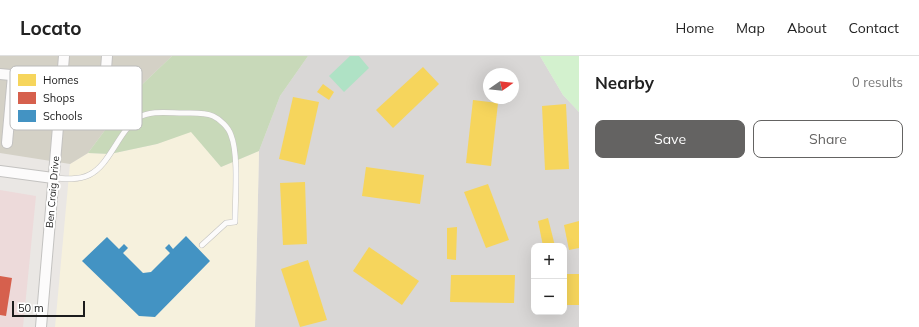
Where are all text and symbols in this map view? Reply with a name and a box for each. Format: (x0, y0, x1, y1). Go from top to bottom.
text: Locato (20, 16, 81, 40)
text: Home (675, 19, 714, 37)
text: Map (736, 19, 765, 37)
text: About (787, 19, 827, 37)
text: Contact (849, 19, 899, 37)
legend (10, 66, 142, 130)
north arrow (483, 68, 519, 104)
text: Nearby (595, 72, 654, 93)
text: Homes (43, 73, 79, 87)
text: 0 results (852, 74, 903, 90)
text: Shops (43, 91, 75, 105)
text: Schools (43, 109, 82, 123)
button: Save (595, 120, 745, 158)
button: Share (753, 120, 903, 158)
street label: Ben Craig Drive (43, 155, 62, 229)
map controls (531, 243, 567, 315)
button: + (531, 243, 567, 279)
button: − (531, 279, 567, 315)
scale bar (12, 299, 85, 318)
text: 50 m (18, 301, 44, 315)

